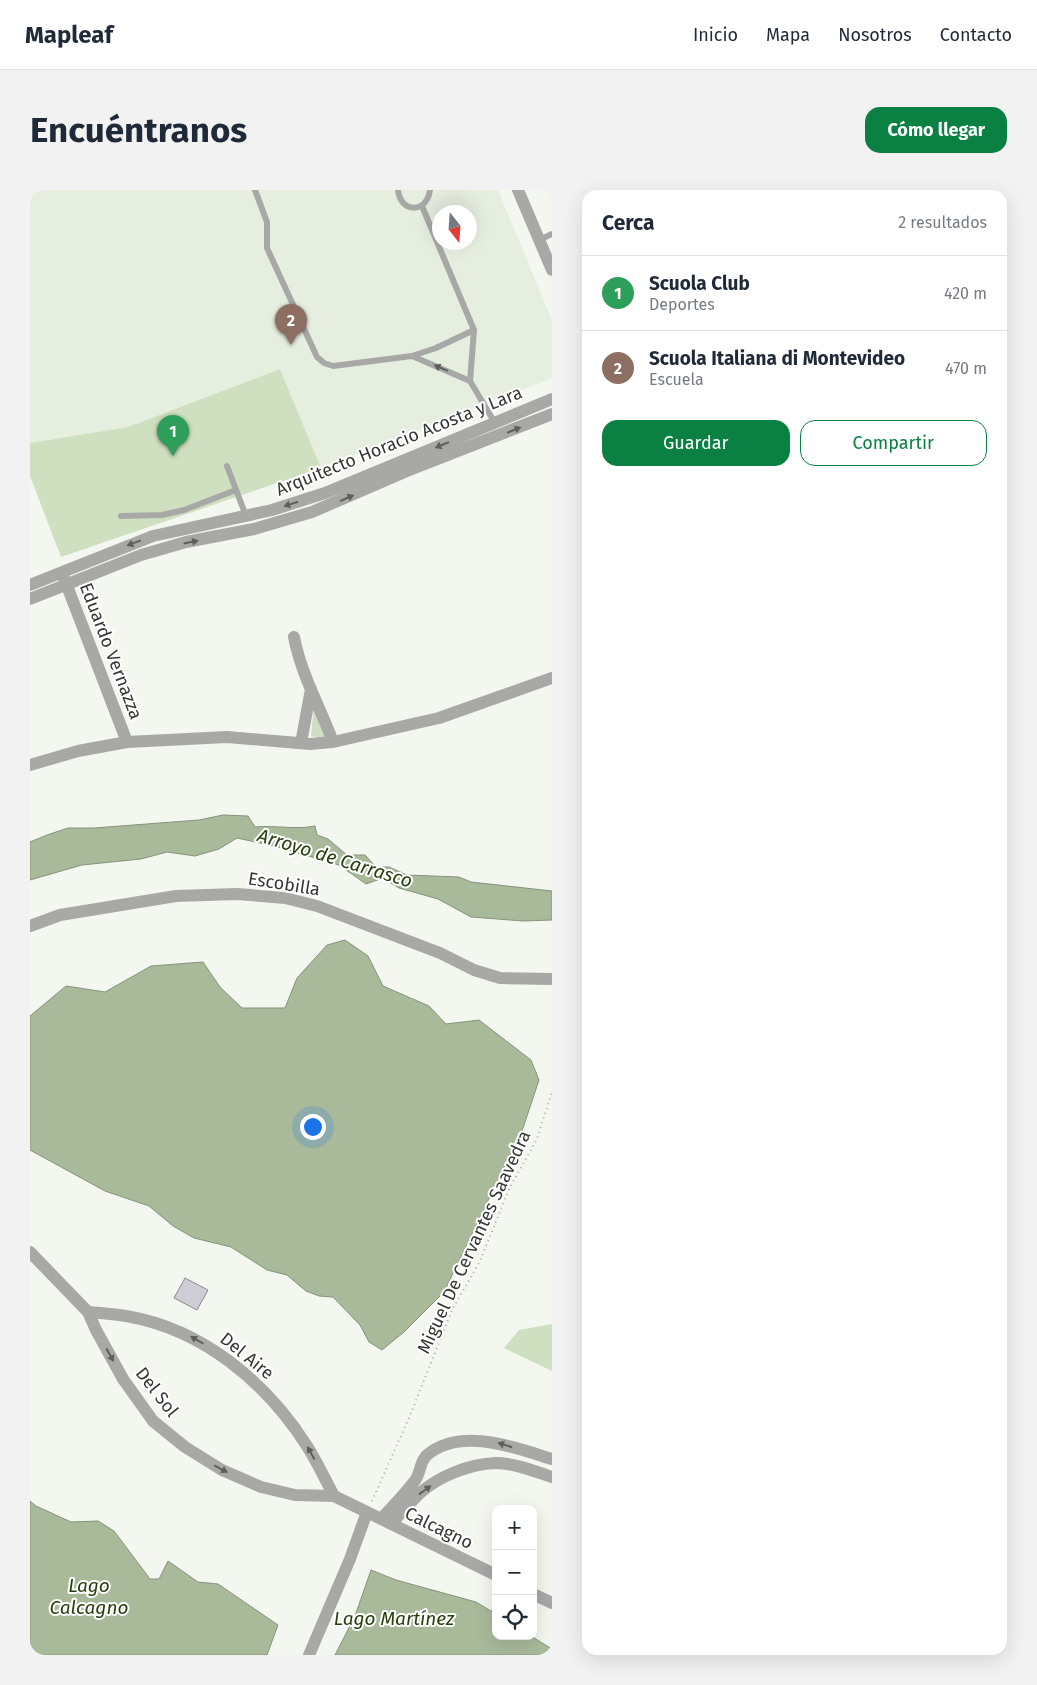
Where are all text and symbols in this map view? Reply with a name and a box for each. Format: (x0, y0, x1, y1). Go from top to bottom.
text: Mapleaf (25, 21, 113, 49)
text: Inicio (693, 24, 738, 46)
text: Mapa (766, 24, 810, 46)
text: Nosotros (838, 24, 912, 46)
text: Contacto (940, 24, 1012, 46)
button: Cómo llegar (865, 107, 1007, 153)
text: Encuéntranos (30, 109, 247, 151)
north arrow (432, 205, 477, 250)
text: Cerca (602, 210, 654, 236)
text: 2 resultados (898, 213, 987, 232)
text: Scuola Club (649, 272, 750, 295)
text: 1 (614, 284, 622, 303)
text: 420 m (944, 284, 987, 303)
text: Deportes (649, 295, 715, 314)
pin: 2 (275, 304, 307, 345)
text: Scuola Italiana di Montevideo (649, 347, 905, 370)
text: 2 (614, 359, 622, 378)
text: 470 m (945, 359, 987, 378)
one-way arrow (434, 364, 448, 372)
text: Escuela (649, 370, 704, 389)
street label: Arquitecto Horacio Acosta y Lara (273, 381, 525, 501)
pin: 1 (157, 415, 189, 456)
button: Guardar (602, 420, 790, 466)
button: Compartir (800, 420, 987, 466)
one-way arrow (507, 425, 521, 433)
one-way arrow (435, 441, 449, 449)
one-way arrow (340, 493, 354, 501)
one-way arrow (284, 501, 299, 508)
one-way arrow (184, 537, 200, 545)
one-way arrow (126, 540, 141, 547)
street label: Eduardo Vernazza (75, 580, 147, 722)
water label: Arroyo de Carrasco (254, 823, 415, 892)
street label: Escobilla (246, 867, 322, 901)
your location (300, 1114, 326, 1140)
street label: Miguel De Cervantes Saavedra (412, 1127, 536, 1357)
street label: Del Aire (216, 1328, 278, 1384)
one-way arrow (190, 1336, 203, 1345)
one-way arrow (105, 1349, 114, 1362)
street label: Del Sol (131, 1363, 183, 1421)
one-way arrow (498, 1440, 513, 1448)
one-way arrow (307, 1446, 315, 1460)
one-way arrow (214, 1465, 229, 1473)
one-way arrow (418, 1485, 432, 1495)
street label: Calcagno (401, 1502, 477, 1554)
map controls (492, 1505, 537, 1640)
button: + (492, 1505, 537, 1550)
button: − (492, 1550, 537, 1595)
water label: Lago Calcagno (50, 1574, 128, 1619)
button: locate (492, 1595, 537, 1640)
water label: Lago Martínez (334, 1607, 455, 1630)

